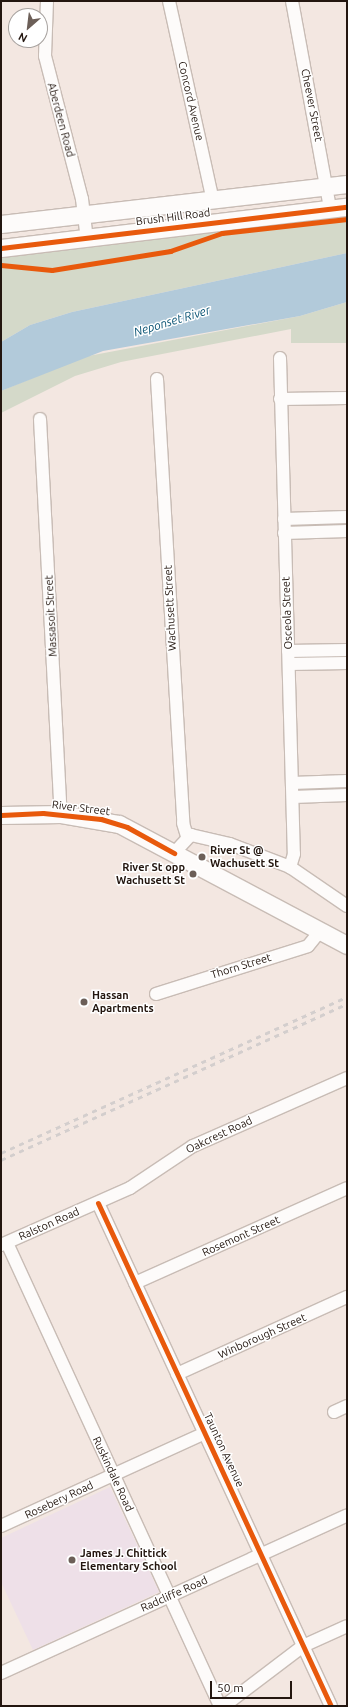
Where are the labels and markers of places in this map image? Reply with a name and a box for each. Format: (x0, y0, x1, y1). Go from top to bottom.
place label: River St @ Wachusett St (210, 844, 279, 870)
marker: River St @ Wachusett St (197, 852, 207, 862)
place label: River St opp Wachusett St (116, 861, 185, 887)
marker: River St opp Wachusett St (188, 869, 198, 879)
place label: Hassan Apartments (92, 989, 154, 1015)
marker: Hassan Apartments (79, 997, 89, 1007)
place label: James J. Chittick Elementary School (80, 1547, 177, 1573)
marker: James J. Chittick Elementary School (67, 1555, 77, 1565)

